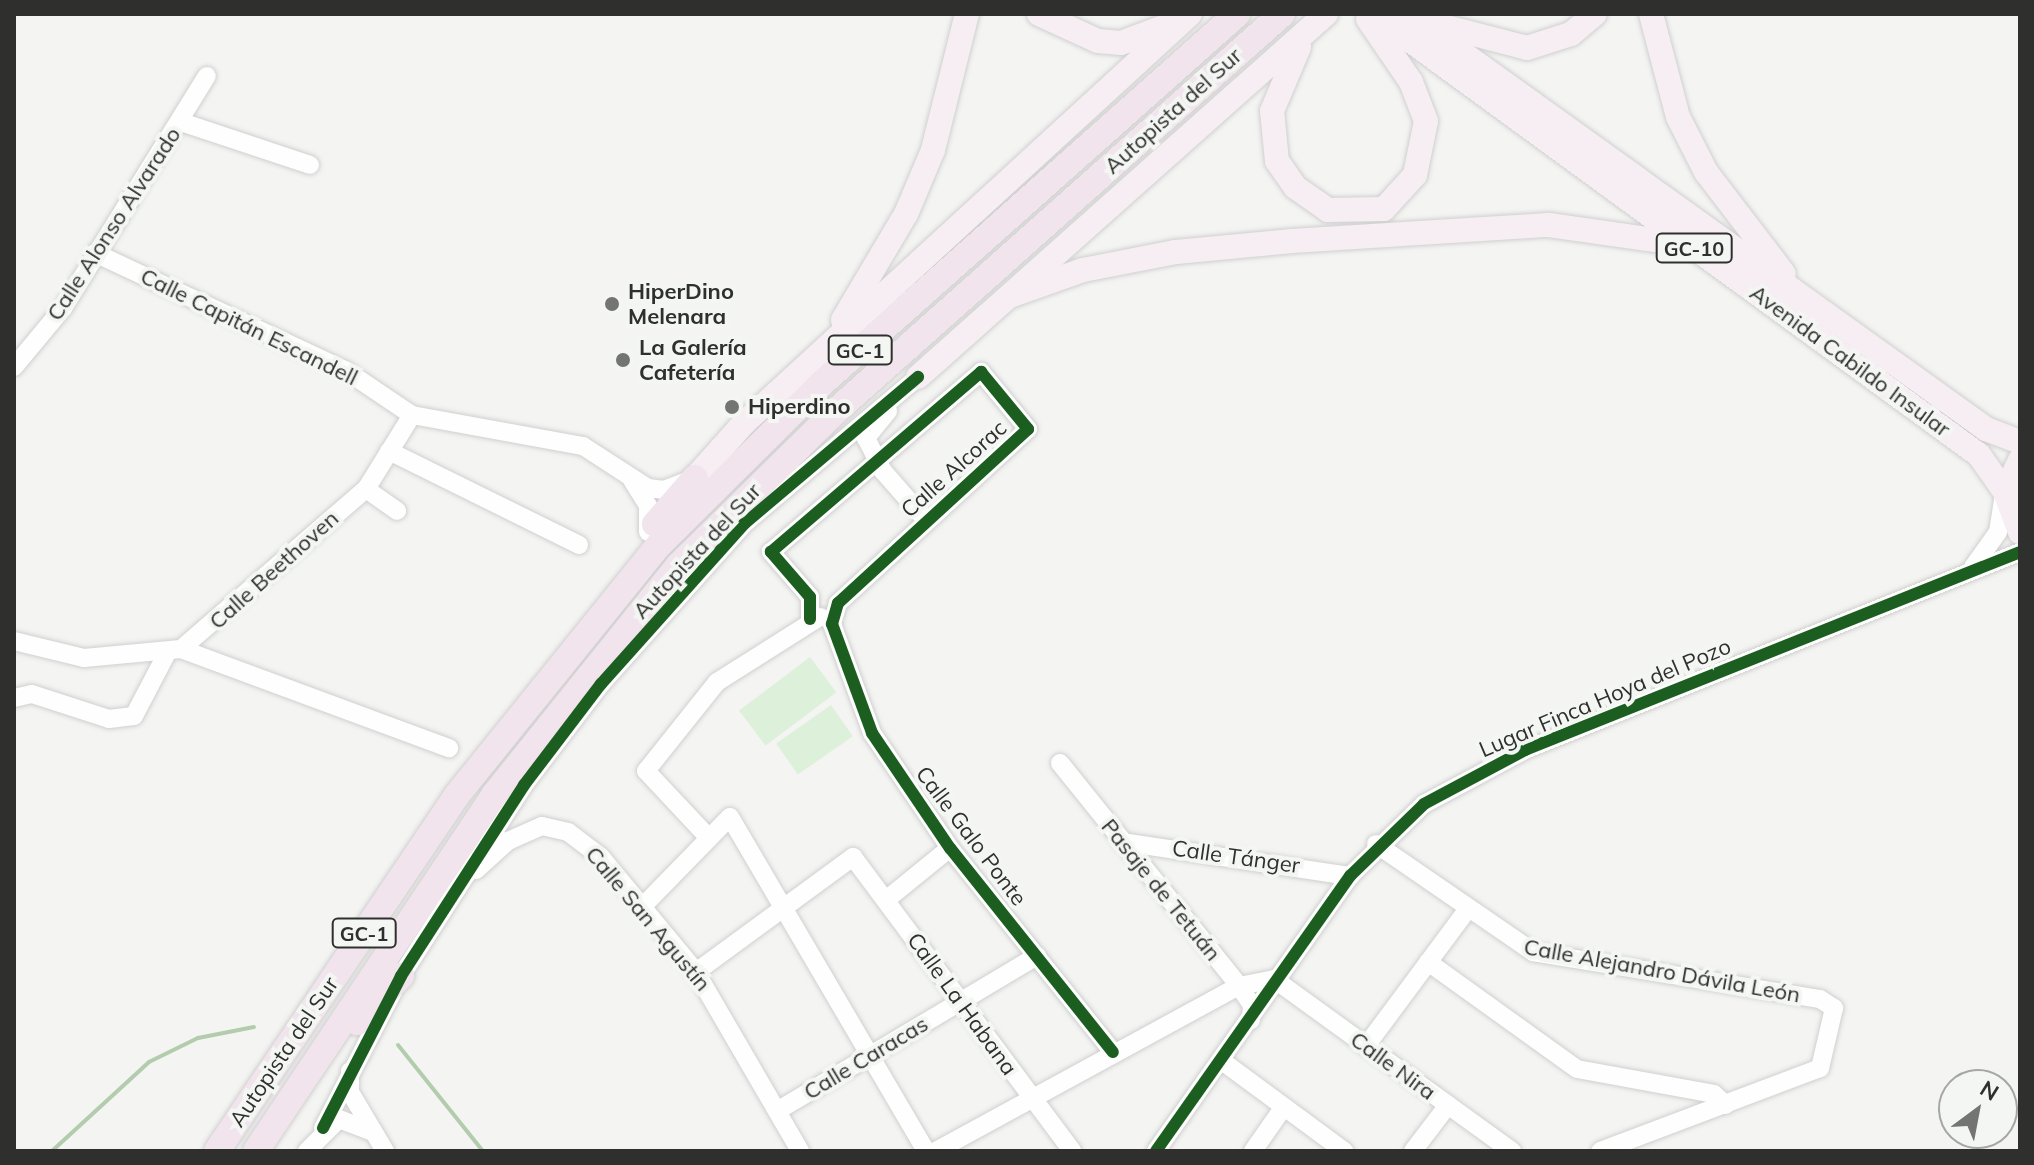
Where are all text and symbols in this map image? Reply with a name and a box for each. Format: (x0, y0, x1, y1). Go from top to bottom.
street label: Autopista del Sur (1099, 42, 1247, 180)
street label: Calle Alonso Alvarado (42, 122, 186, 326)
road number: GC-10 (1654, 232, 1734, 264)
street label: Calle Capitán Escandell (136, 263, 362, 391)
place label: HiperDino Melenara (628, 278, 734, 330)
street label: Avenida Cabildo Insular (1745, 279, 1955, 443)
marker: HiperDino Melenara (603, 295, 621, 313)
place label: La Galería Cafetería (639, 334, 747, 386)
road number: GC-1 (826, 334, 894, 366)
marker: La Galería Cafetería (614, 351, 632, 369)
place label: Hiperdino (748, 394, 851, 420)
marker: Hiperdino (723, 398, 741, 416)
street label: Calle Alcorac (896, 415, 1012, 523)
street label: Autopista del Sur (628, 478, 766, 624)
street label: Calle Beethoven (204, 505, 344, 635)
street label: Lugar Finca Hoya del Pozo (1475, 633, 1735, 763)
street label: Calle Galo Ponte (910, 761, 1032, 911)
street label: Pasaje de Tetuán (1096, 814, 1226, 966)
street label: Calle Tánger (1170, 835, 1302, 879)
street label: Calle San Agustín (580, 841, 716, 997)
road number: GC-1 (330, 917, 398, 949)
street label: Calle La Habana (901, 928, 1023, 1080)
street label: Calle Alejandro Dávila León (1522, 934, 1802, 1008)
street label: Autopista del Sur (224, 972, 344, 1132)
street label: Calle Caracas (799, 1011, 933, 1105)
street label: Calle Nira (1345, 1026, 1441, 1106)
north arrow (1938, 1069, 2018, 1149)
text: N (1975, 1074, 2004, 1107)

